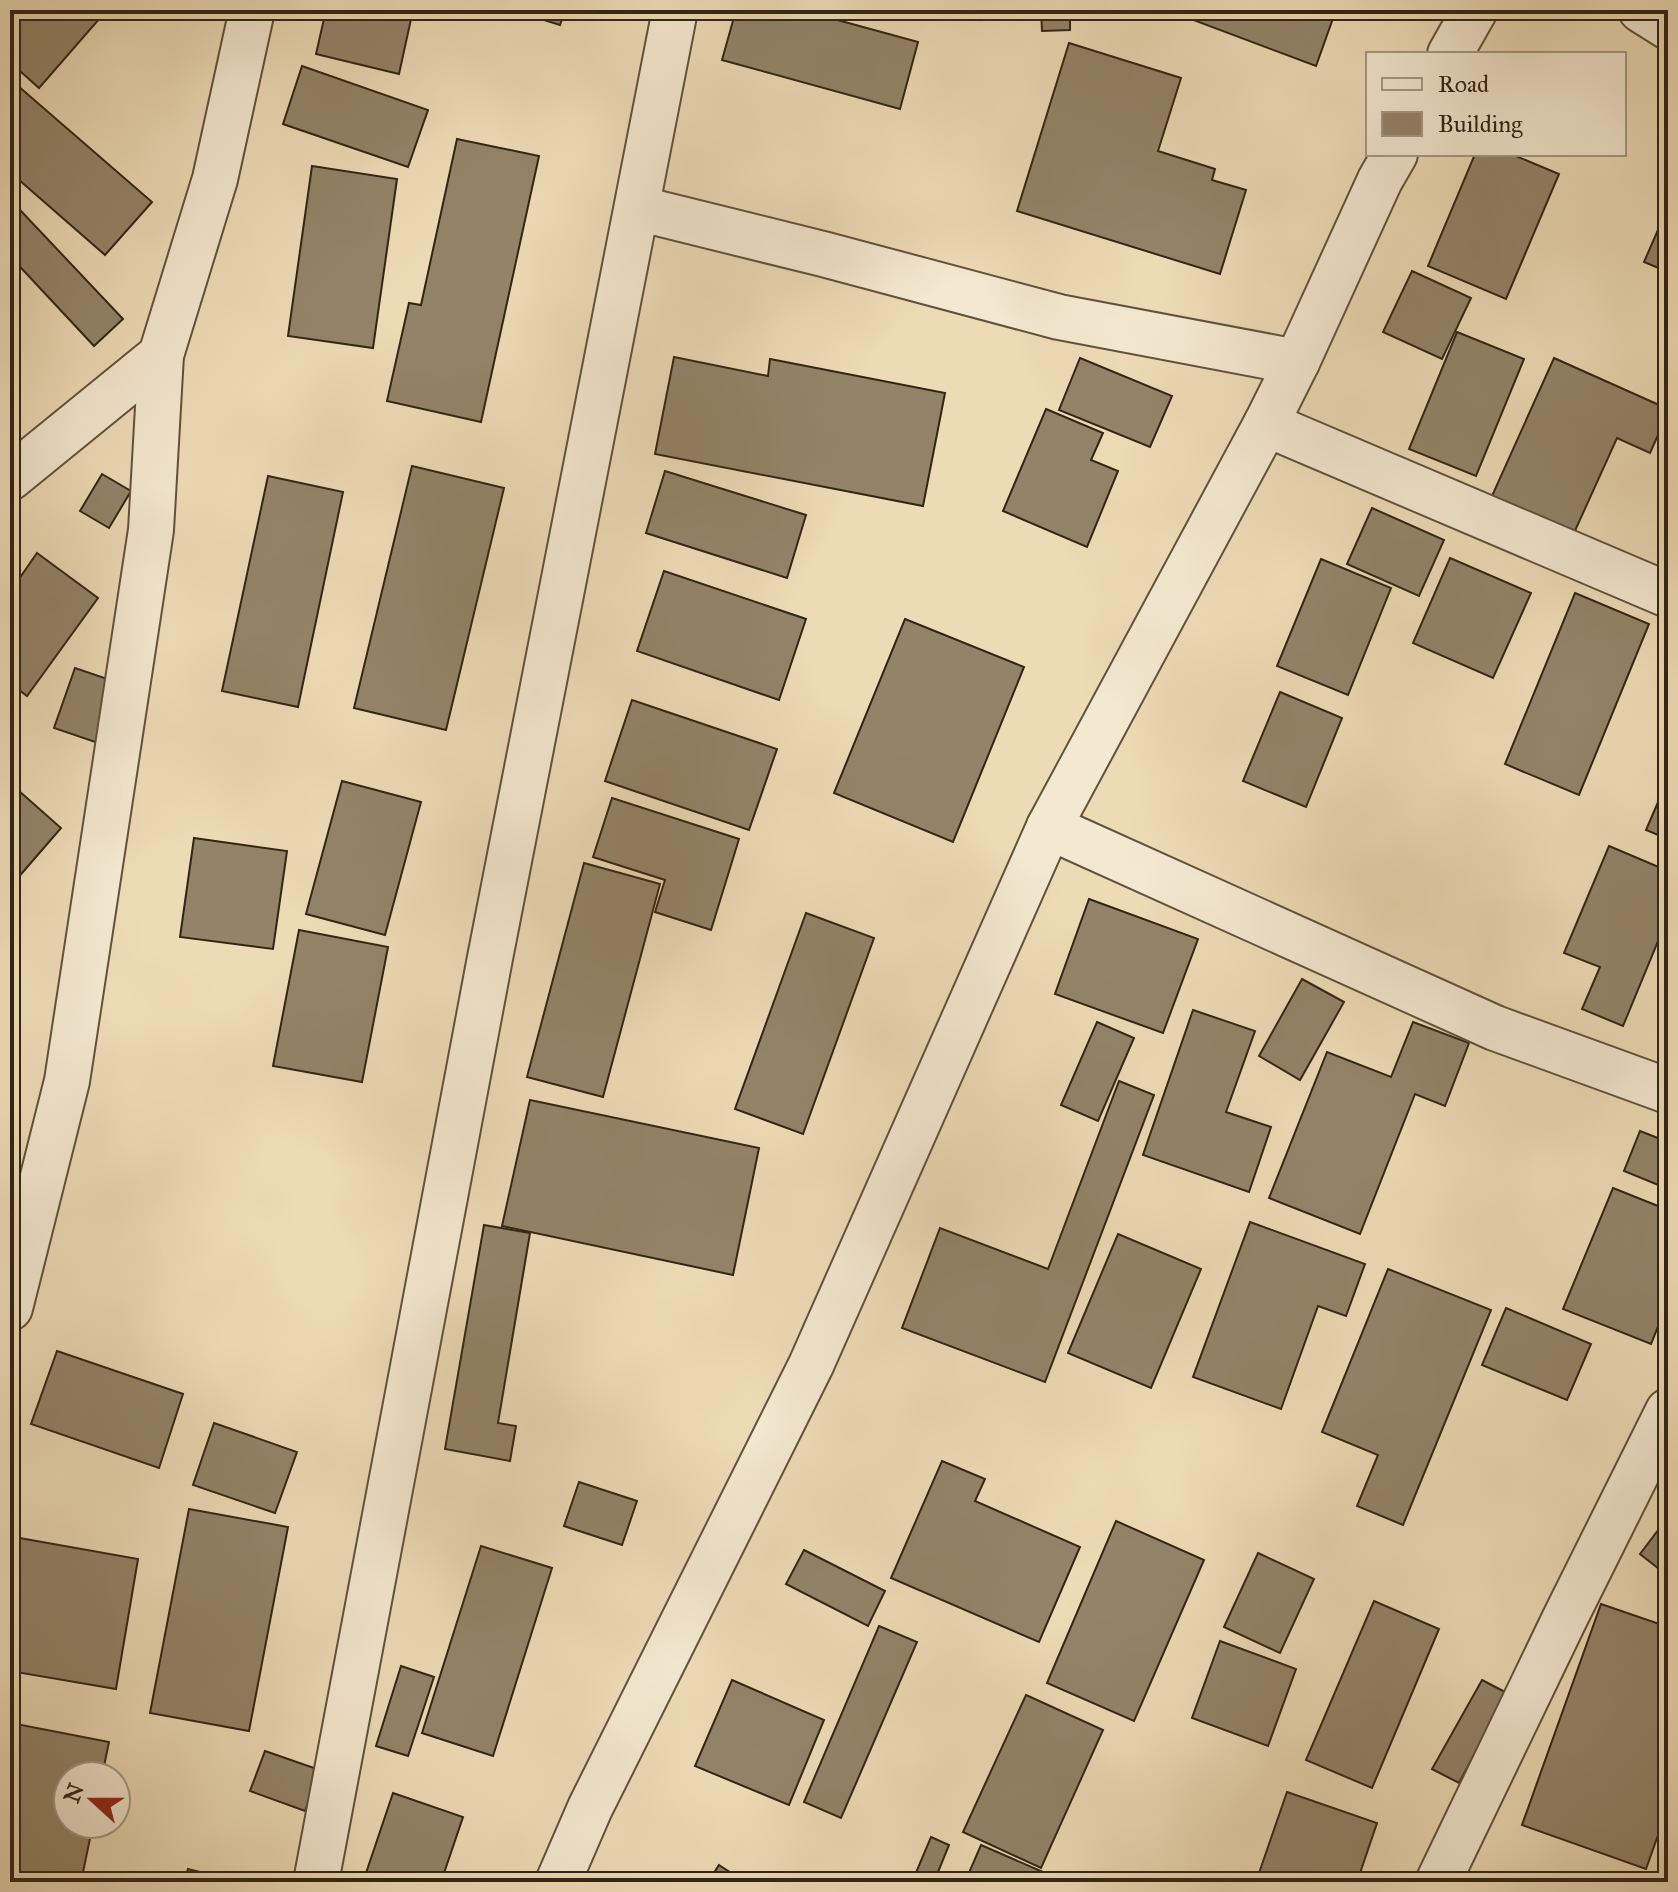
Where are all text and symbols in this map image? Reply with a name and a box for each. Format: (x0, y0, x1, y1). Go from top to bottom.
legend (1366, 52, 1626, 156)
text: Road (1438, 69, 1489, 99)
text: Building (1438, 109, 1523, 139)
north arrow (52, 1760, 132, 1840)
text: N (58, 1779, 90, 1807)

